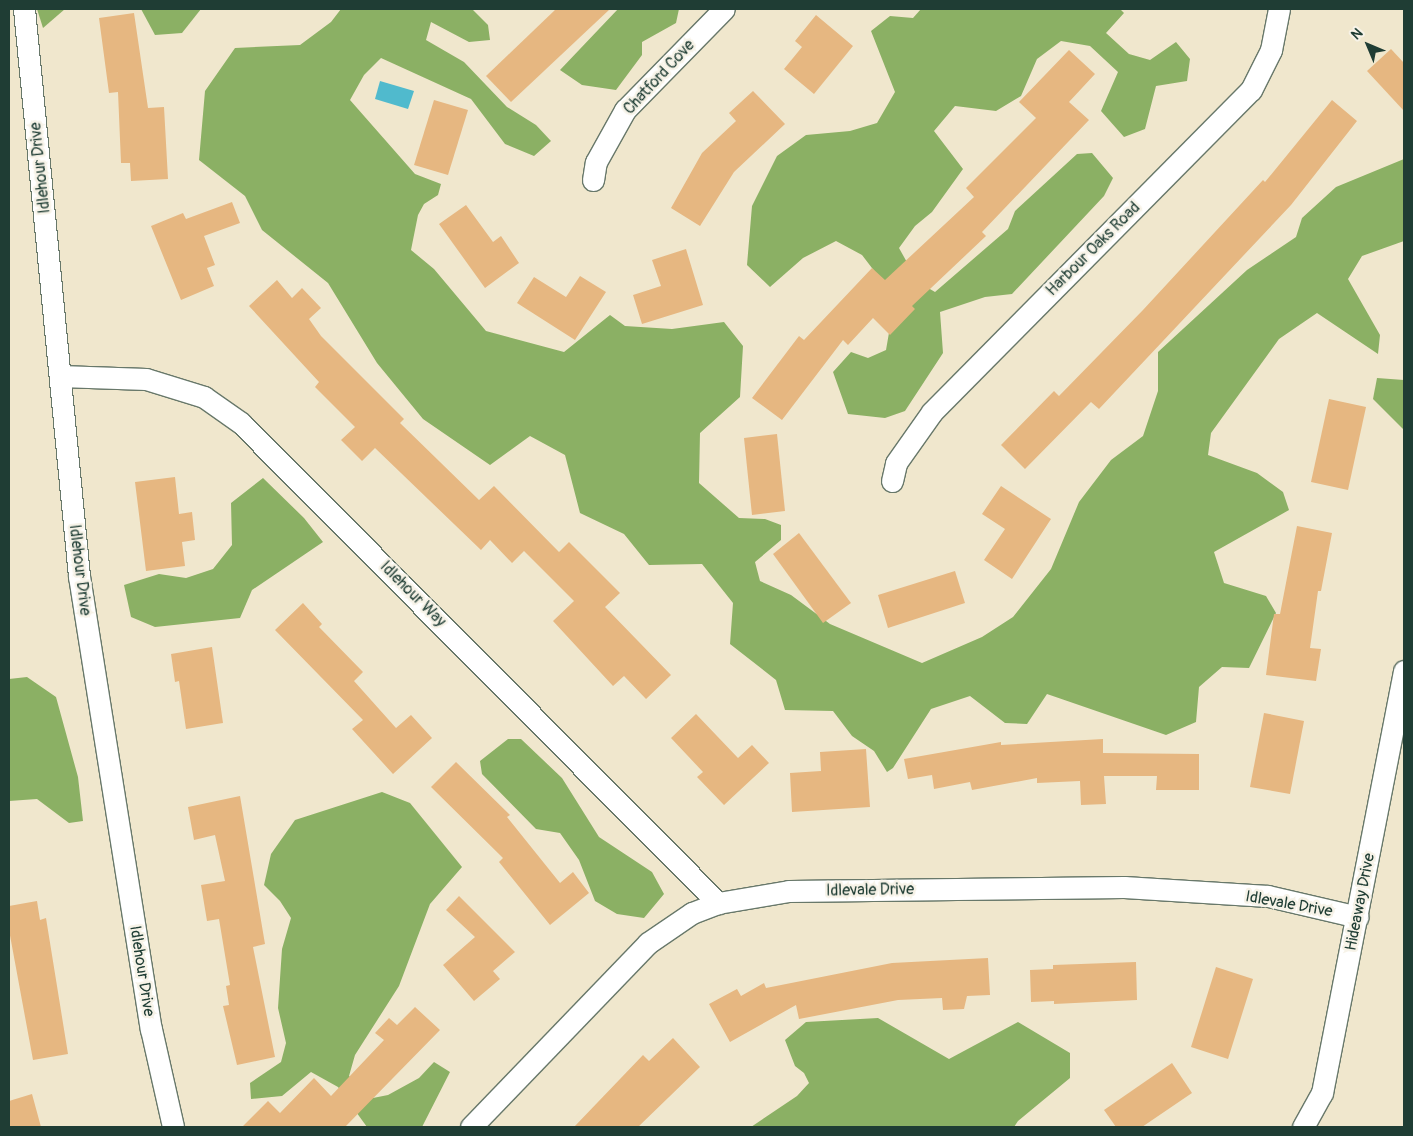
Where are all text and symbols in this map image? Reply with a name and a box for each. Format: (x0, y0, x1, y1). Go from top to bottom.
north arrow (1343, 20, 1393, 70)
text: N (1348, 25, 1366, 43)
street label: Chatford Cove (620, 36, 698, 118)
street label: Idlehour Drive (26, 121, 54, 215)
street label: Harbour Oaks Road (1042, 198, 1144, 300)
street label: Idlehour Drive (65, 523, 95, 617)
street label: Idlehour Way (376, 557, 450, 631)
street label: Hideaway Drive (1341, 852, 1379, 952)
street label: Idlevale Drive (826, 880, 914, 900)
street label: Idlevale Drive (1244, 887, 1334, 921)
street label: Idlehour Drive (125, 924, 159, 1018)

